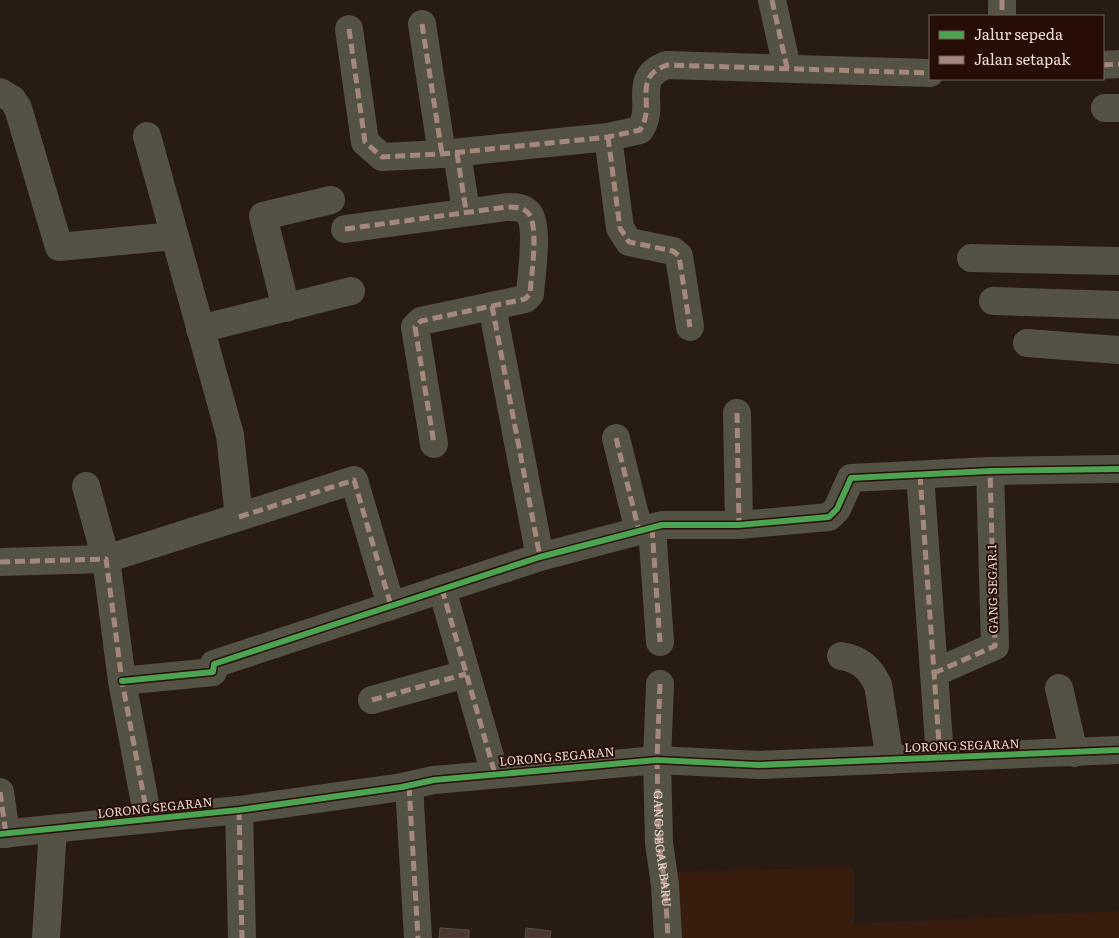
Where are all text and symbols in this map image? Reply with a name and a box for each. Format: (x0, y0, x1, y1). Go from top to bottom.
legend (929, 15, 1104, 80)
text: Jalur sepeda (974, 22, 1064, 45)
text: Jalan setapak (974, 47, 1071, 70)
street label: GANG SEGAR.1 (982, 544, 1002, 634)
street label: LORONG SEGARAN (904, 734, 1020, 756)
street label: LORONG SEGARAN (499, 742, 615, 770)
street label: GANG SEGAR BARU (650, 790, 676, 908)
street label: LORONG SEGARAN (97, 792, 213, 822)

